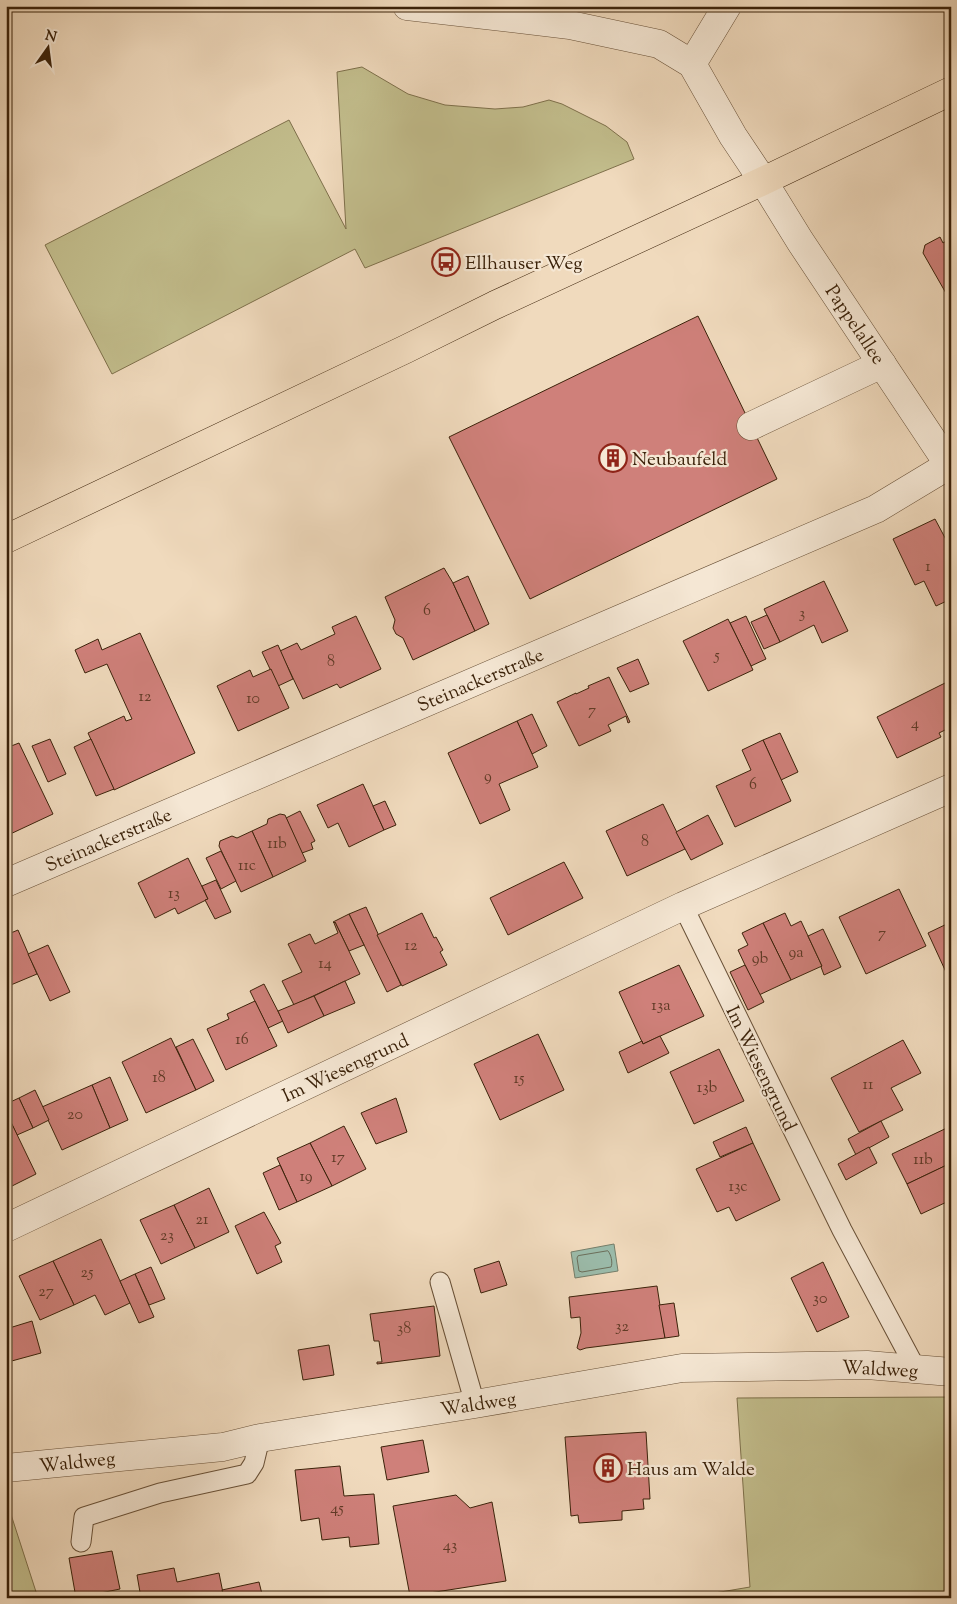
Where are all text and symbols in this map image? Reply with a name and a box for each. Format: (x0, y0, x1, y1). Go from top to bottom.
north arrow (22, 22, 72, 72)
text: N (43, 26, 59, 48)
bus stop icon: Ellhauser Weg (431, 247, 461, 277)
place label: Ellhauser Weg (465, 251, 583, 278)
street label: Pappelallee (817, 280, 891, 371)
building icon: Neubaufeld (598, 443, 628, 473)
place label: Neubaufeld (632, 447, 727, 474)
house number: 1 (925, 556, 931, 579)
house number: 6 (423, 600, 431, 623)
house number: 3 (799, 603, 805, 626)
street label: Steinackerstraße (414, 642, 549, 720)
house number: 5 (713, 645, 720, 668)
house number: 8 (327, 651, 335, 674)
house number: 12 (139, 686, 152, 709)
house number: 10 (246, 688, 260, 711)
house number: 7 (588, 700, 596, 723)
house number: 4 (911, 713, 919, 736)
house number: 9 (484, 766, 492, 789)
house number: 6 (749, 774, 757, 797)
street label: Steinackerstraße (42, 802, 177, 880)
house number: 8 (641, 831, 649, 854)
house number: 11b (267, 833, 287, 856)
house number: 11c (238, 855, 256, 878)
house number: 13 (168, 883, 180, 906)
house number: 7 (878, 923, 886, 946)
house number: 12 (405, 935, 418, 958)
house number: 9a (788, 942, 804, 965)
house number: 9b (752, 948, 768, 971)
house number: 14 (318, 953, 332, 976)
house number: 13a (651, 995, 671, 1018)
street label: Im Wiesengrund (718, 1002, 802, 1137)
street label: Im Wiesengrund (278, 1028, 414, 1110)
house number: 16 (235, 1029, 249, 1052)
house number: 18 (152, 1067, 166, 1090)
house number: 15 (514, 1068, 525, 1091)
house number: 11 (863, 1074, 874, 1097)
house number: 13b (697, 1077, 717, 1100)
house number: 20 (67, 1104, 83, 1127)
house number: 17 (331, 1147, 345, 1170)
house number: 11b (913, 1149, 933, 1172)
house number: 19 (299, 1166, 313, 1189)
house number: 13c (729, 1176, 748, 1199)
house number: 21 (196, 1209, 209, 1232)
house number: 23 (160, 1225, 174, 1248)
house number: 25 (81, 1262, 94, 1285)
house number: 27 (38, 1281, 54, 1304)
house number: 30 (813, 1288, 827, 1311)
house number: 32 (615, 1316, 629, 1339)
house number: 38 (397, 1318, 411, 1341)
street label: Waldweg (841, 1355, 919, 1386)
street label: Waldweg (439, 1386, 518, 1425)
street label: Waldweg (38, 1446, 117, 1481)
building icon: Haus am Walde (593, 1453, 623, 1483)
place label: Haus am Walde (627, 1457, 755, 1484)
house number: 45 (330, 1498, 344, 1521)
house number: 43 (443, 1535, 457, 1558)

